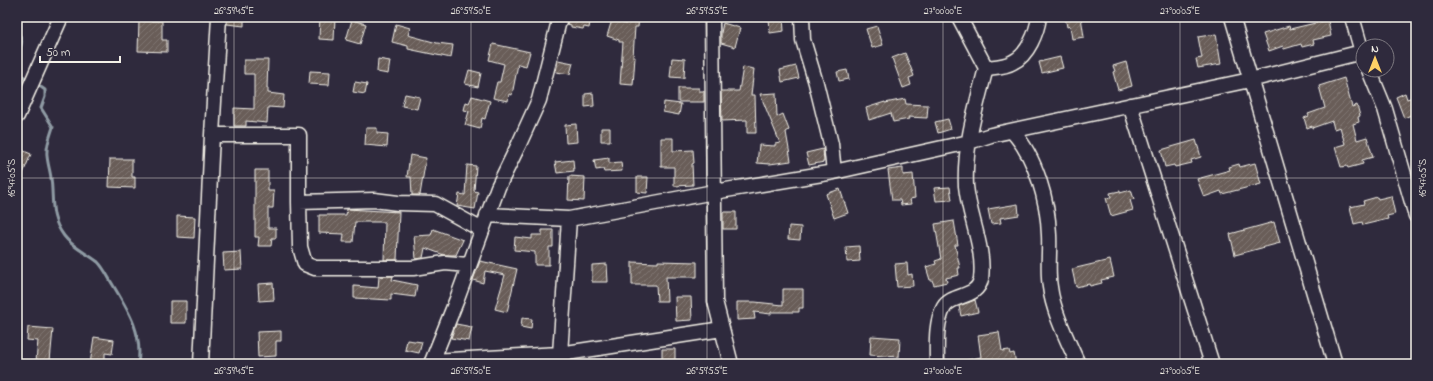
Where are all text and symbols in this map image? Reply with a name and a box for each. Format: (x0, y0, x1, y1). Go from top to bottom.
text: 26°59'45"E (214, 4, 254, 19)
text: 26°59'50"E (451, 4, 491, 19)
text: 26°59'55"E (686, 4, 728, 19)
text: 27°00'00"E (924, 4, 962, 19)
text: 27°00'05"E (1160, 4, 1200, 19)
scale bar (40, 38, 120, 64)
north arrow (1355, 38, 1395, 78)
text: N (1371, 41, 1379, 57)
text: 50 m (46, 44, 70, 62)
text: 16°47'05"S (5, 158, 20, 197)
text: 16°47'05"S (1416, 158, 1431, 197)
text: 26°59'45"E (214, 364, 254, 379)
text: 26°59'50"E (451, 364, 491, 379)
text: 26°59'55"E (686, 364, 728, 379)
text: 27°00'00"E (924, 364, 962, 379)
text: 27°00'05"E (1160, 364, 1200, 379)

